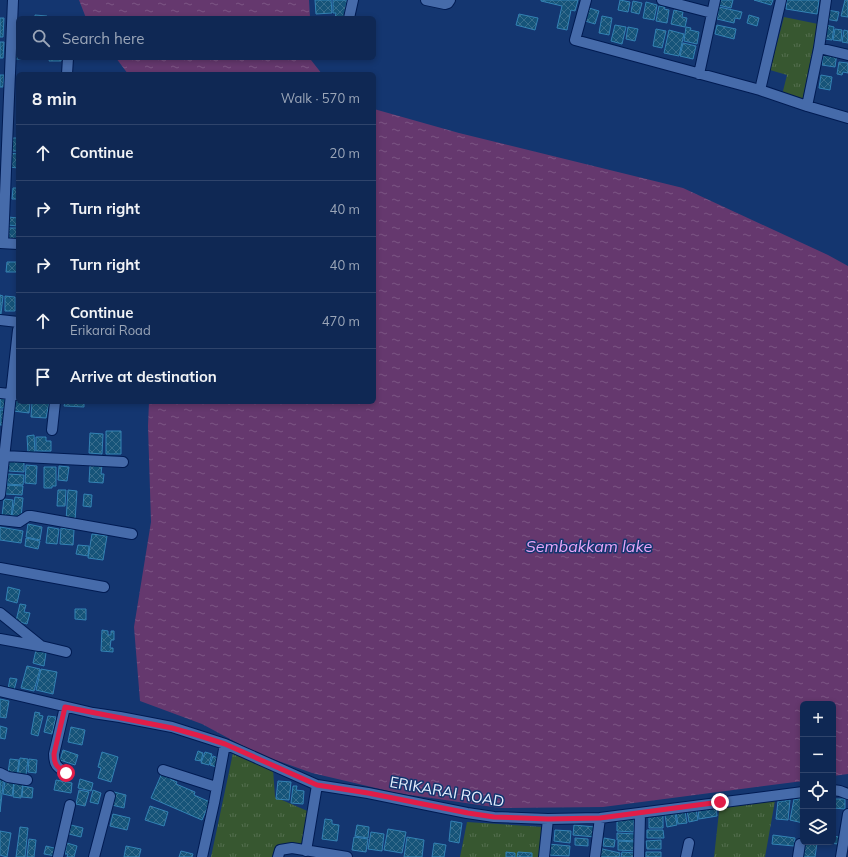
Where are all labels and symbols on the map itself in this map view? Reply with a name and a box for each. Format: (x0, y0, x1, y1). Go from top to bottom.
water label: Sembakkam lake (526, 536, 652, 556)
route start (57, 764, 75, 782)
street label: ERIKARAI ROAD (388, 772, 506, 811)
route end (711, 793, 729, 811)

